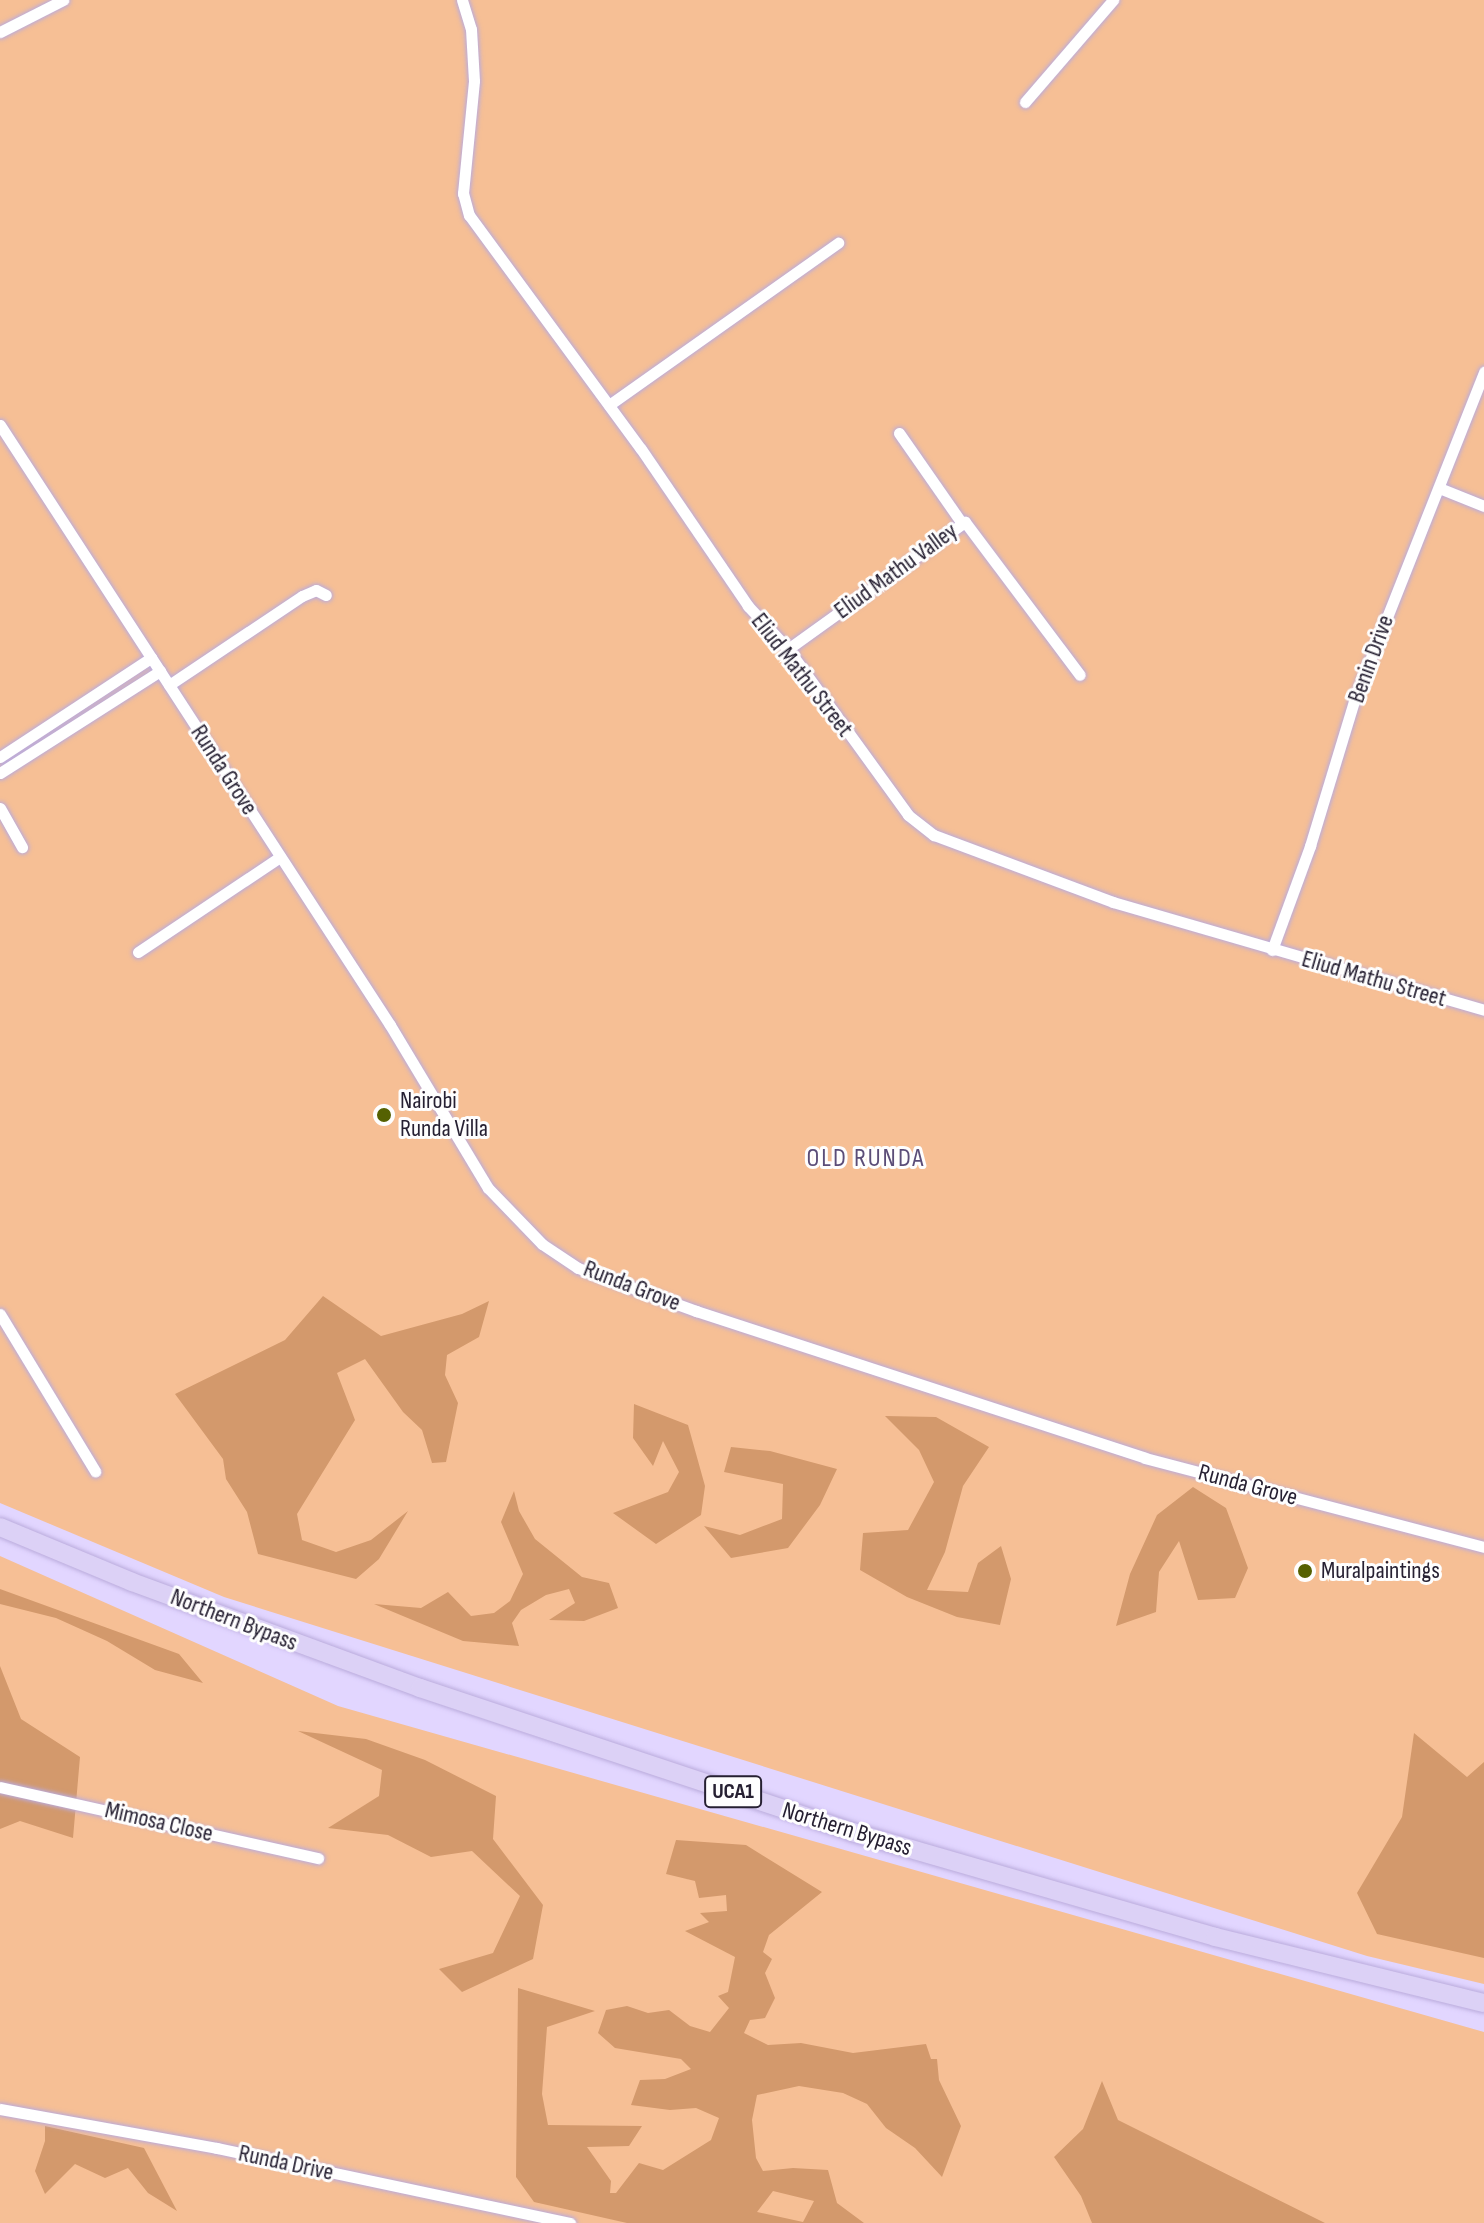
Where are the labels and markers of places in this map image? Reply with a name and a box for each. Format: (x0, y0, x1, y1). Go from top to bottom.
place label: Nairobi Runda Villa (400, 1087, 488, 1143)
marker: Nairobi Runda Villa (375, 1106, 393, 1124)
place label: Muralpaintings (1321, 1557, 1440, 1585)
marker: Muralpaintings (1296, 1562, 1314, 1580)

